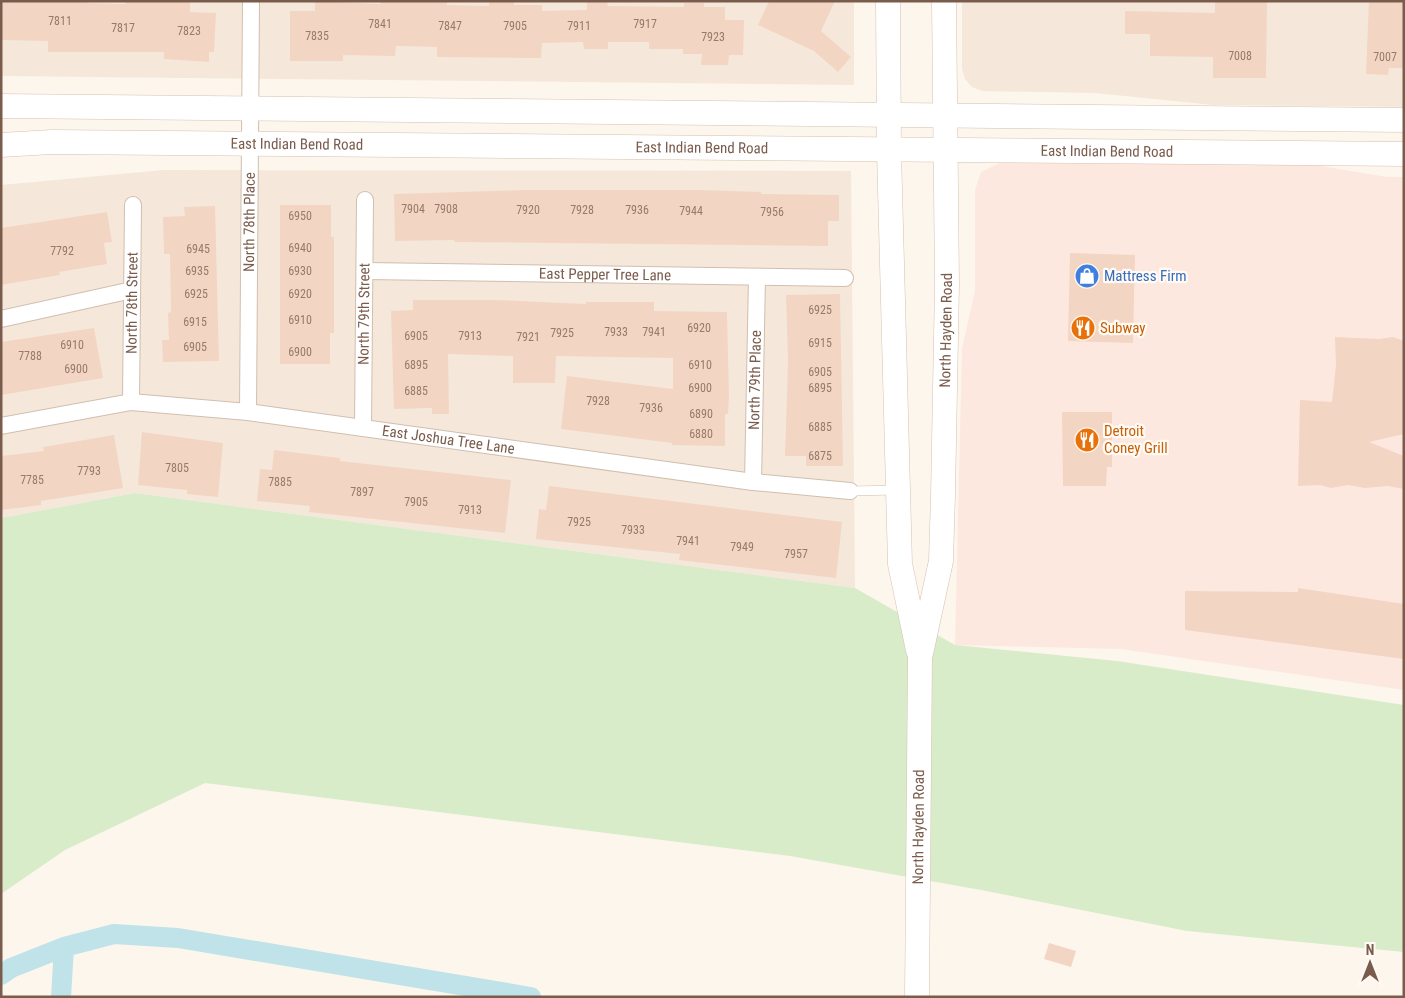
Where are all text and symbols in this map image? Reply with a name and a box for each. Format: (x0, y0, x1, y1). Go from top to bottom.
house number: 7811 (48, 14, 72, 28)
house number: 7841 (368, 17, 392, 31)
house number: 7917 (633, 17, 657, 31)
house number: 7847 (438, 19, 462, 33)
house number: 7905 (503, 19, 527, 33)
house number: 7911 (567, 19, 591, 33)
house number: 7817 (111, 21, 135, 35)
house number: 7823 (177, 24, 201, 38)
house number: 7835 (305, 29, 329, 43)
house number: 7923 (701, 30, 725, 44)
house number: 7008 (1228, 49, 1252, 63)
house number: 7007 (1373, 50, 1397, 64)
street label: East Indian Bend Road (230, 135, 363, 154)
street label: East Indian Bend Road (635, 138, 768, 157)
street label: East Indian Bend Road (1040, 142, 1173, 161)
street label: North 78th Place (240, 172, 259, 272)
house number: 7904 (401, 202, 425, 216)
house number: 7908 (434, 202, 458, 216)
house number: 7920 (516, 203, 540, 217)
house number: 7928 (570, 203, 594, 217)
house number: 7936 (625, 203, 649, 217)
house number: 7944 (679, 204, 703, 218)
house number: 7956 (760, 205, 784, 219)
house number: 6950 (288, 209, 312, 223)
house number: 6940 (288, 241, 312, 255)
house number: 6945 (186, 242, 210, 256)
house number: 7792 (50, 244, 74, 258)
street label: North 78th Street (122, 252, 142, 354)
street label: North 79th Street (355, 263, 373, 365)
shop icon: Mattress Firm (1074, 263, 1100, 289)
house number: 6935 (185, 264, 209, 278)
house number: 6930 (288, 264, 312, 278)
street label: East Pepper Tree Lane (539, 265, 671, 284)
place label: Mattress Firm (1104, 267, 1187, 285)
street label: North Hayden Road (936, 273, 956, 388)
house number: 6925 (184, 287, 208, 301)
house number: 6920 (288, 287, 312, 301)
house number: 6925 (808, 303, 832, 317)
house number: 6910 (288, 313, 312, 327)
house number: 6915 (183, 315, 207, 329)
restaurant icon: Subway (1070, 315, 1096, 341)
place label: Subway (1100, 319, 1146, 337)
house number: 6920 (687, 321, 711, 335)
house number: 7933 (604, 325, 628, 339)
house number: 7941 (642, 325, 666, 339)
house number: 7925 (550, 326, 574, 340)
house number: 6905 (404, 329, 428, 343)
house number: 7913 (458, 329, 482, 343)
house number: 7921 (516, 330, 540, 344)
street label: North 79th Place (745, 330, 765, 430)
house number: 6915 (808, 336, 832, 350)
house number: 6910 (60, 338, 84, 352)
house number: 6905 (183, 340, 207, 354)
house number: 6900 (288, 345, 312, 359)
house number: 7788 (18, 349, 42, 363)
house number: 6895 (404, 358, 428, 372)
house number: 6910 (688, 358, 712, 372)
house number: 6900 (64, 362, 88, 376)
house number: 6905 (808, 365, 832, 379)
house number: 6900 (688, 381, 712, 395)
house number: 6895 (808, 381, 832, 395)
house number: 6885 (404, 384, 428, 398)
house number: 7928 (586, 394, 610, 408)
house number: 7936 (639, 401, 663, 415)
house number: 6890 (689, 407, 713, 421)
house number: 6885 (808, 420, 832, 434)
street label: East Joshua Tree Lane (381, 422, 516, 458)
place label: Detroit Coney Grill (1104, 422, 1168, 457)
house number: 6880 (689, 427, 713, 441)
restaurant icon: Detroit Coney Grill (1074, 427, 1100, 453)
house number: 6875 (808, 449, 832, 463)
house number: 7805 (165, 461, 189, 475)
house number: 7793 (77, 464, 101, 478)
house number: 7785 (20, 473, 44, 487)
house number: 7885 (268, 475, 292, 489)
house number: 7897 (350, 485, 374, 499)
house number: 7905 (404, 495, 428, 509)
house number: 7913 (458, 503, 482, 517)
house number: 7925 (567, 515, 591, 529)
house number: 7933 (621, 523, 645, 537)
house number: 7941 (676, 534, 700, 548)
house number: 7949 (730, 540, 754, 554)
house number: 7957 (784, 547, 808, 561)
street label: North Hayden Road (909, 770, 928, 884)
north arrow (1345, 938, 1395, 988)
text: N (1366, 942, 1374, 958)

